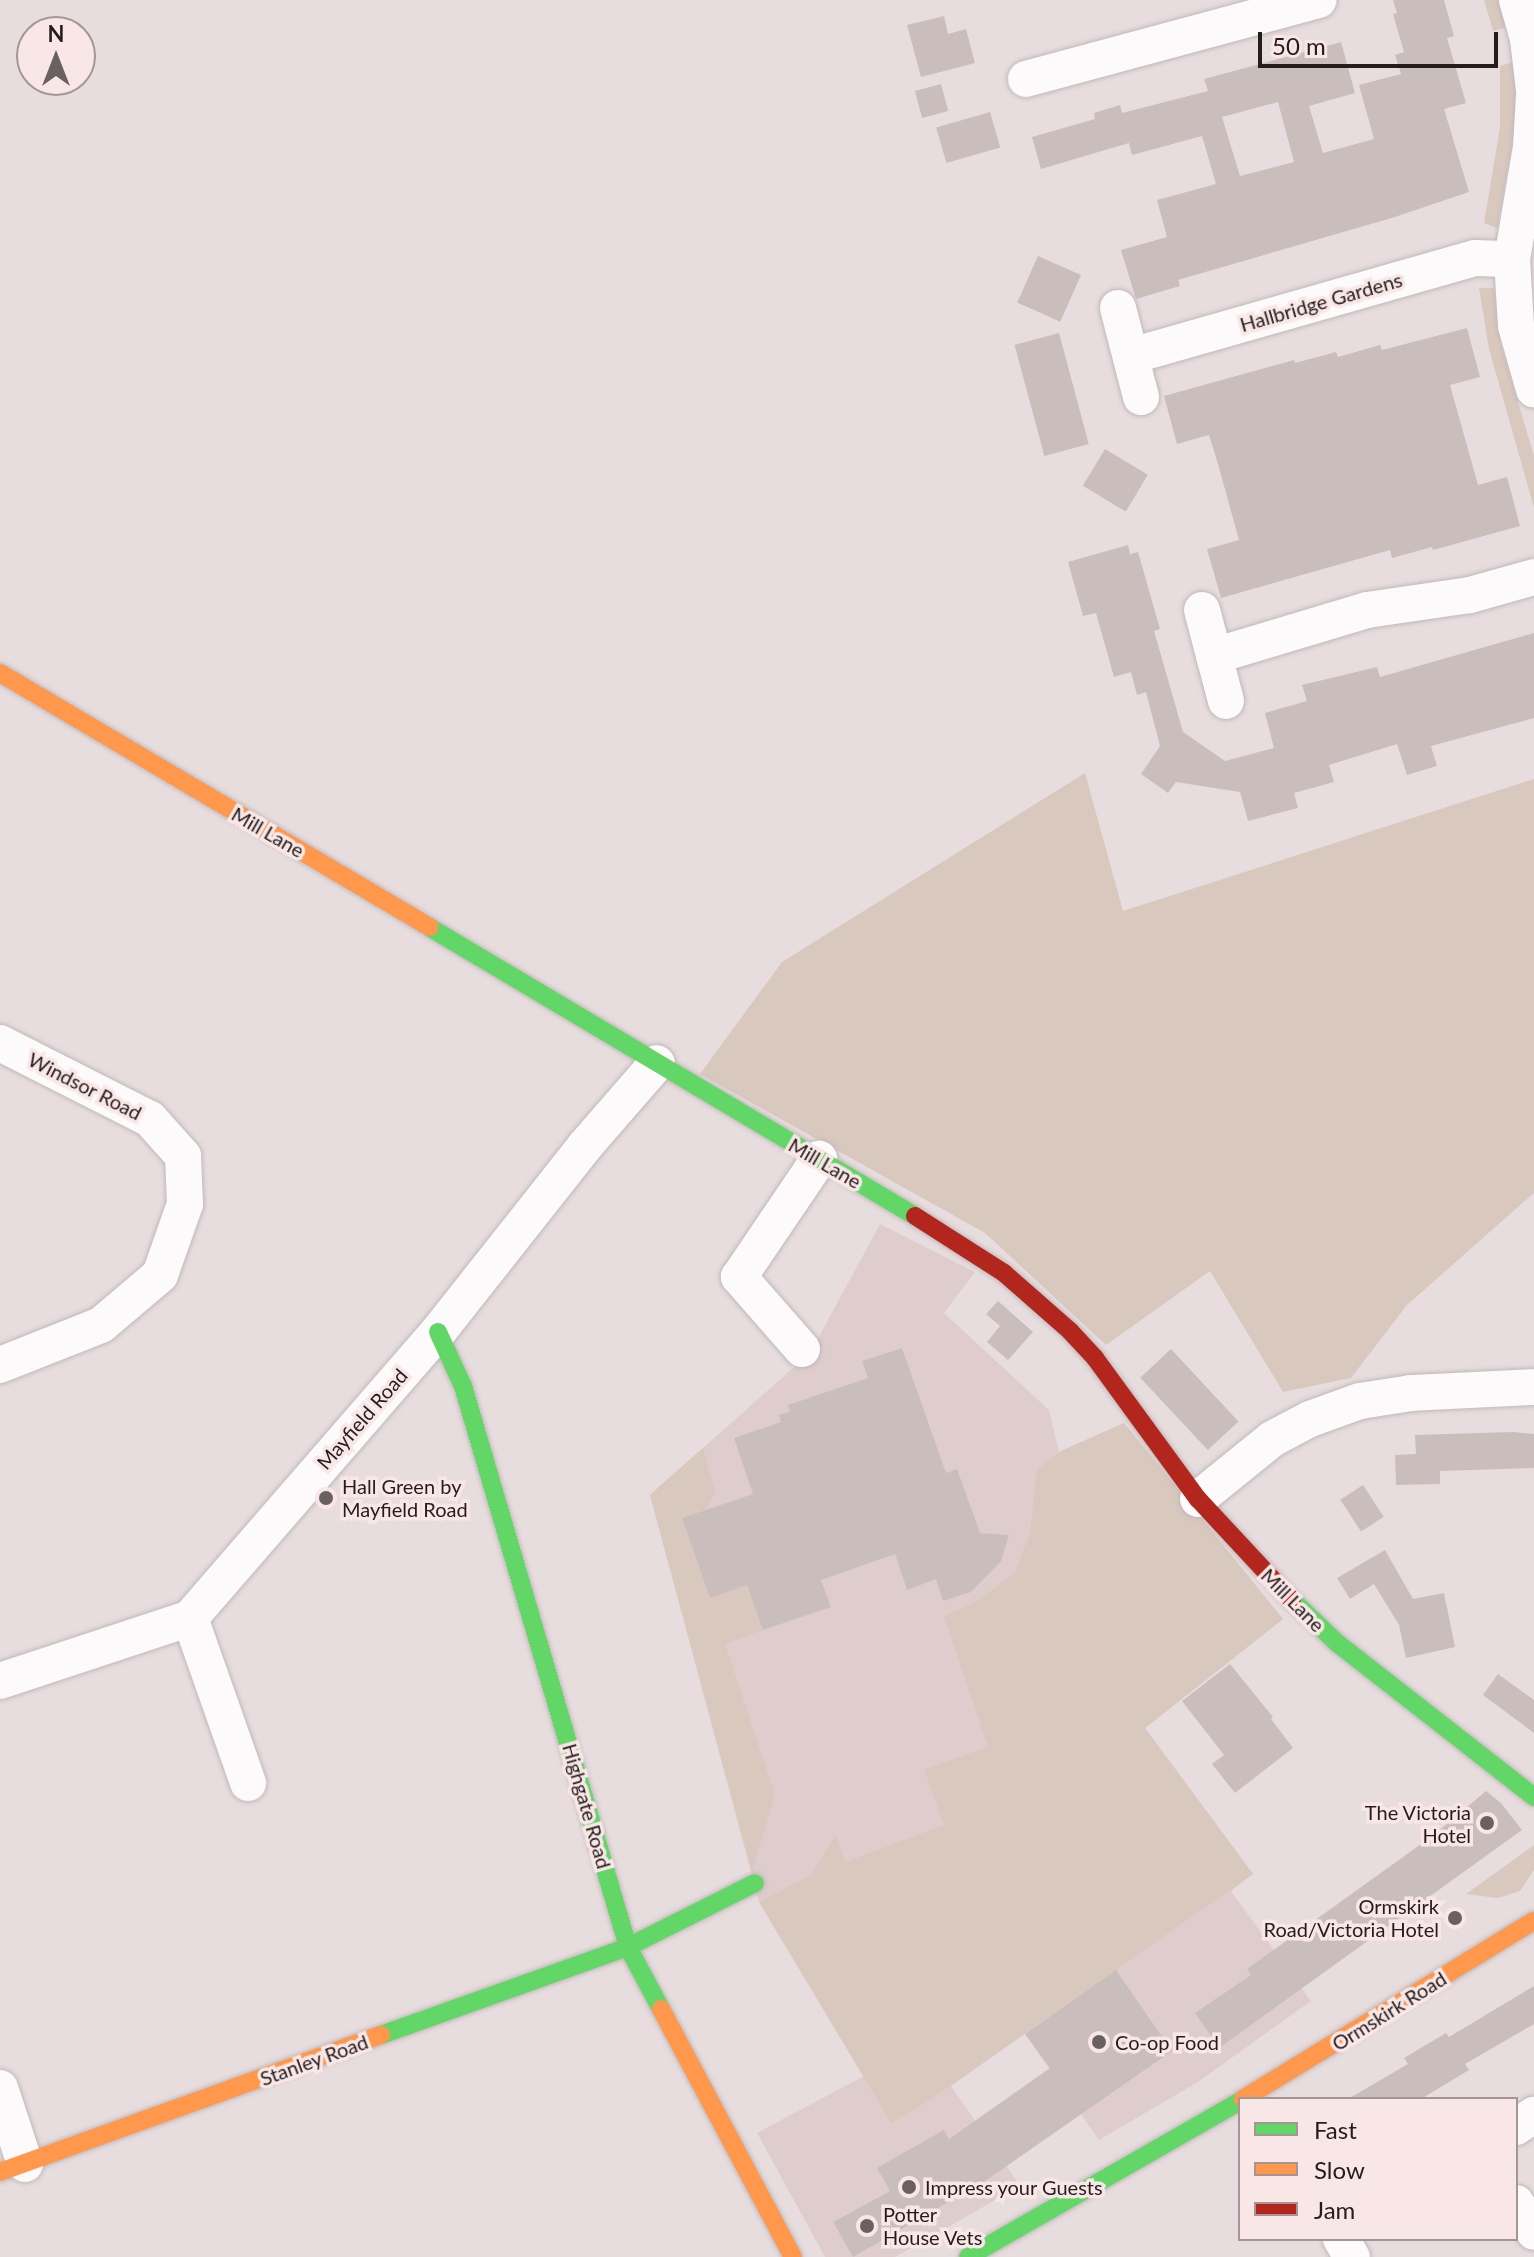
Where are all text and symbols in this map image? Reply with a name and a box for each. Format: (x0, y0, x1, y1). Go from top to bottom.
north arrow (16, 16, 96, 96)
scale bar (1262, 16, 1502, 66)
text: N (48, 20, 64, 47)
text: 50 m (1272, 31, 1326, 60)
street label: Hallbridge Gardens (1237, 267, 1405, 337)
street label: Mill Lane (227, 802, 309, 862)
street label: Windsor Road (24, 1047, 146, 1125)
street label: Mill Lane (784, 1133, 866, 1193)
street label: Mayfield Road (312, 1364, 412, 1474)
place label: Hall Green by Mayfield Road (342, 1474, 468, 1521)
marker: Hall Green by Mayfield Road (317, 1489, 335, 1507)
street label: Mill Lane (1256, 1563, 1330, 1637)
street label: Highgate Road (558, 1741, 616, 1871)
place label: The Victoria Hotel (1364, 1800, 1471, 1847)
marker: The Victoria Hotel (1478, 1814, 1496, 1832)
place label: Ormskirk Road/Victoria Hotel (1264, 1894, 1439, 1941)
marker: Ormskirk Road/Victoria Hotel (1446, 1909, 1464, 1927)
street label: Ormskirk Road (1327, 1966, 1451, 2056)
street label: Stanley Road (257, 2029, 371, 2091)
place label: Co-op Food (1115, 2030, 1219, 2054)
marker: Co-op Food (1090, 2033, 1108, 2051)
legend (1238, 2097, 1518, 2241)
text: Fast (1314, 2115, 1357, 2144)
text: Slow (1314, 2155, 1365, 2184)
place label: Impress your Guests (925, 2175, 1104, 2199)
marker: Impress your Guests (900, 2178, 918, 2196)
text: Jam (1314, 2195, 1355, 2224)
place label: Potter House Vets (883, 2202, 983, 2249)
marker: Potter House Vets (858, 2217, 876, 2235)

